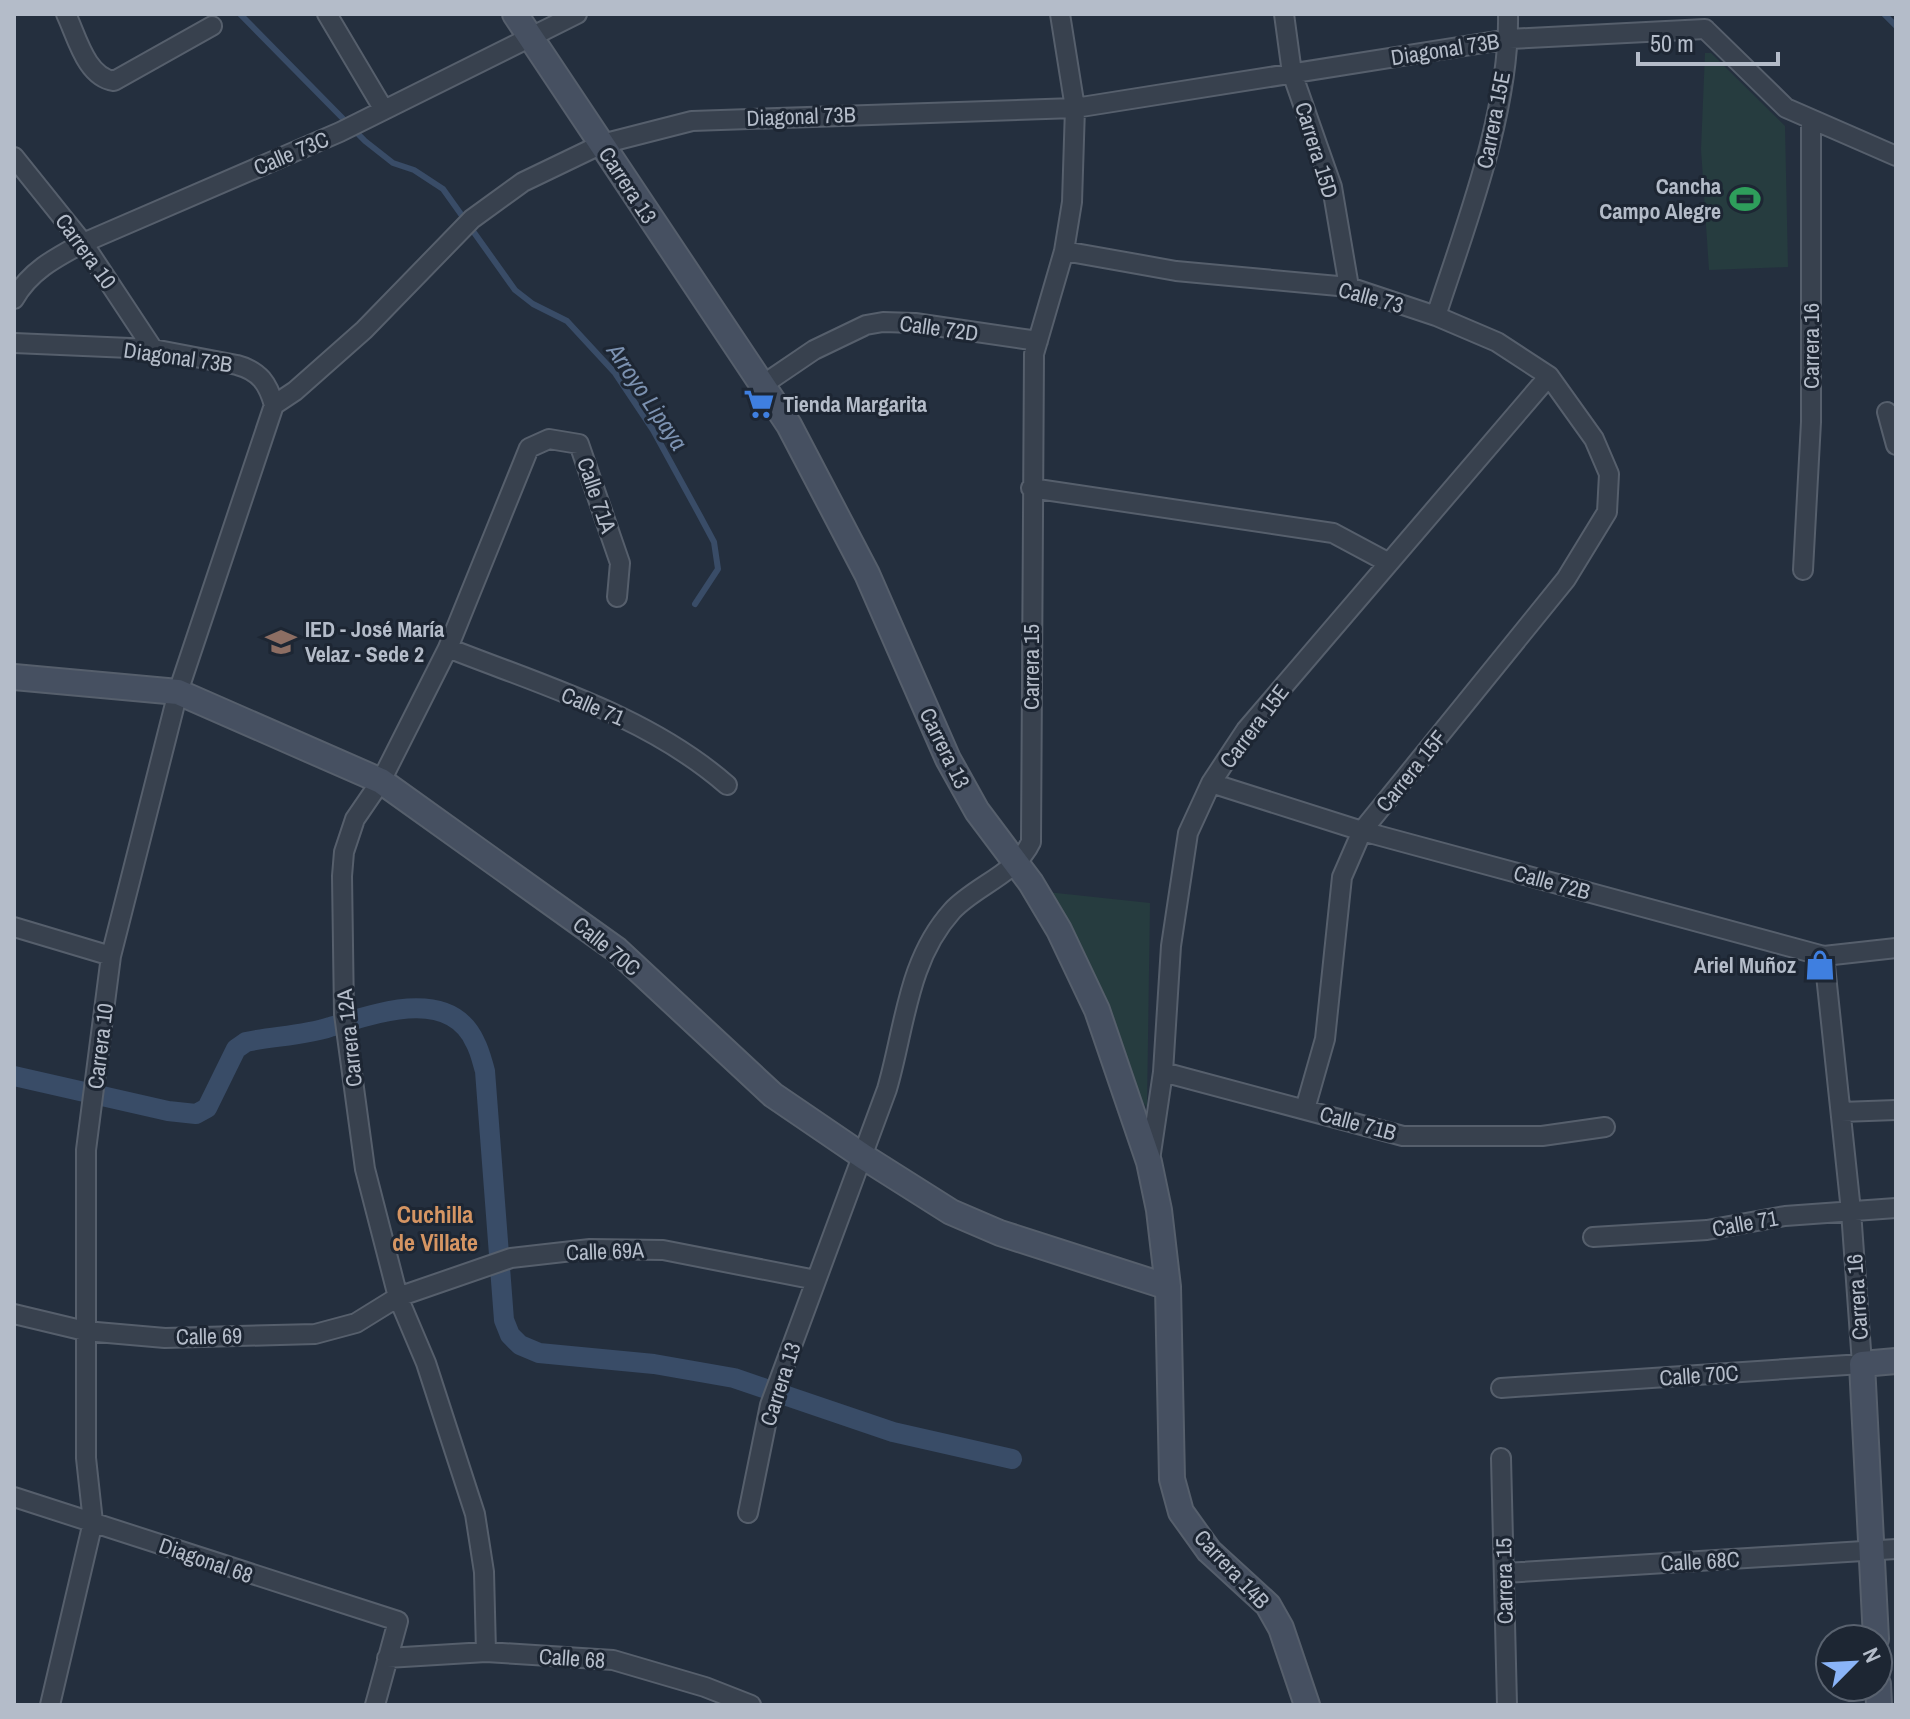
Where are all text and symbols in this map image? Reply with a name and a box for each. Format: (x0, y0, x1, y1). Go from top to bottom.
scale bar (1638, 16, 1778, 66)
street label: Diagonal 73B (1389, 26, 1501, 72)
text: 50 m (1650, 27, 1694, 59)
street label: Carrera 15E (1469, 69, 1517, 171)
street label: Carrera 15D (1288, 98, 1346, 202)
street label: Diagonal 73B (746, 99, 856, 133)
street label: Calle 73C (249, 124, 333, 182)
street label: Carrera 13 (592, 141, 664, 229)
place label: Cancha Campo Alegre (1599, 171, 1721, 226)
sports icon: Cancha Campo Alegre (1728, 182, 1762, 216)
street label: Carrera 10 (49, 207, 123, 295)
street label: Calle 73 (1335, 274, 1407, 320)
street label: Carrera 16 (1796, 303, 1826, 389)
street label: Calle 72D (898, 308, 980, 348)
street label: Diagonal 73B (122, 335, 234, 379)
water label: Arroyo Lipaya (600, 336, 695, 456)
supermarket icon: Tienda Margarita (742, 387, 776, 421)
place label: Tienda Margarita (783, 389, 927, 419)
street label: Calle 71A (570, 453, 624, 538)
place label: IED - José María Velaz - Sede 2 (305, 614, 444, 669)
street label: Carrera 15 (1016, 624, 1046, 710)
school or university icon: IED - José María Velaz - Sede 2 (264, 625, 298, 659)
street label: Carrera 15E (1212, 678, 1296, 774)
street label: Calle 71 (557, 679, 629, 733)
street label: Carrera 13 (913, 703, 977, 793)
street label: Carrera 15F (1369, 724, 1453, 818)
street label: Calle 72B (1510, 857, 1594, 907)
street label: Calle 70C (567, 909, 647, 983)
shop icon: Ariel Muñoz (1803, 948, 1837, 982)
place label: Ariel Muñoz (1694, 950, 1796, 980)
street label: Carrera 12A (329, 987, 369, 1088)
street label: Carrera 10 (80, 1001, 120, 1091)
street label: Calle 71B (1316, 1098, 1400, 1148)
district label: Cuchilla de Villate (392, 1198, 478, 1258)
street label: Calle 71 (1710, 1202, 1780, 1244)
street label: Calle 69A (565, 1235, 646, 1267)
street label: Carrera 16 (1839, 1253, 1875, 1341)
street label: Calle 69 (176, 1320, 242, 1352)
street label: Carrera 13 (752, 1338, 808, 1430)
street label: Calle 70C (1658, 1357, 1740, 1393)
street label: Carrera 14B (1188, 1523, 1276, 1615)
street label: Diagonal 68 (155, 1530, 257, 1590)
street label: Carrera 15 (1488, 1538, 1520, 1624)
street label: Calle 68C (1660, 1544, 1740, 1578)
north arrow (1814, 1623, 1894, 1703)
street label: Calle 68 (538, 1641, 606, 1675)
text: N (1856, 1643, 1889, 1667)

